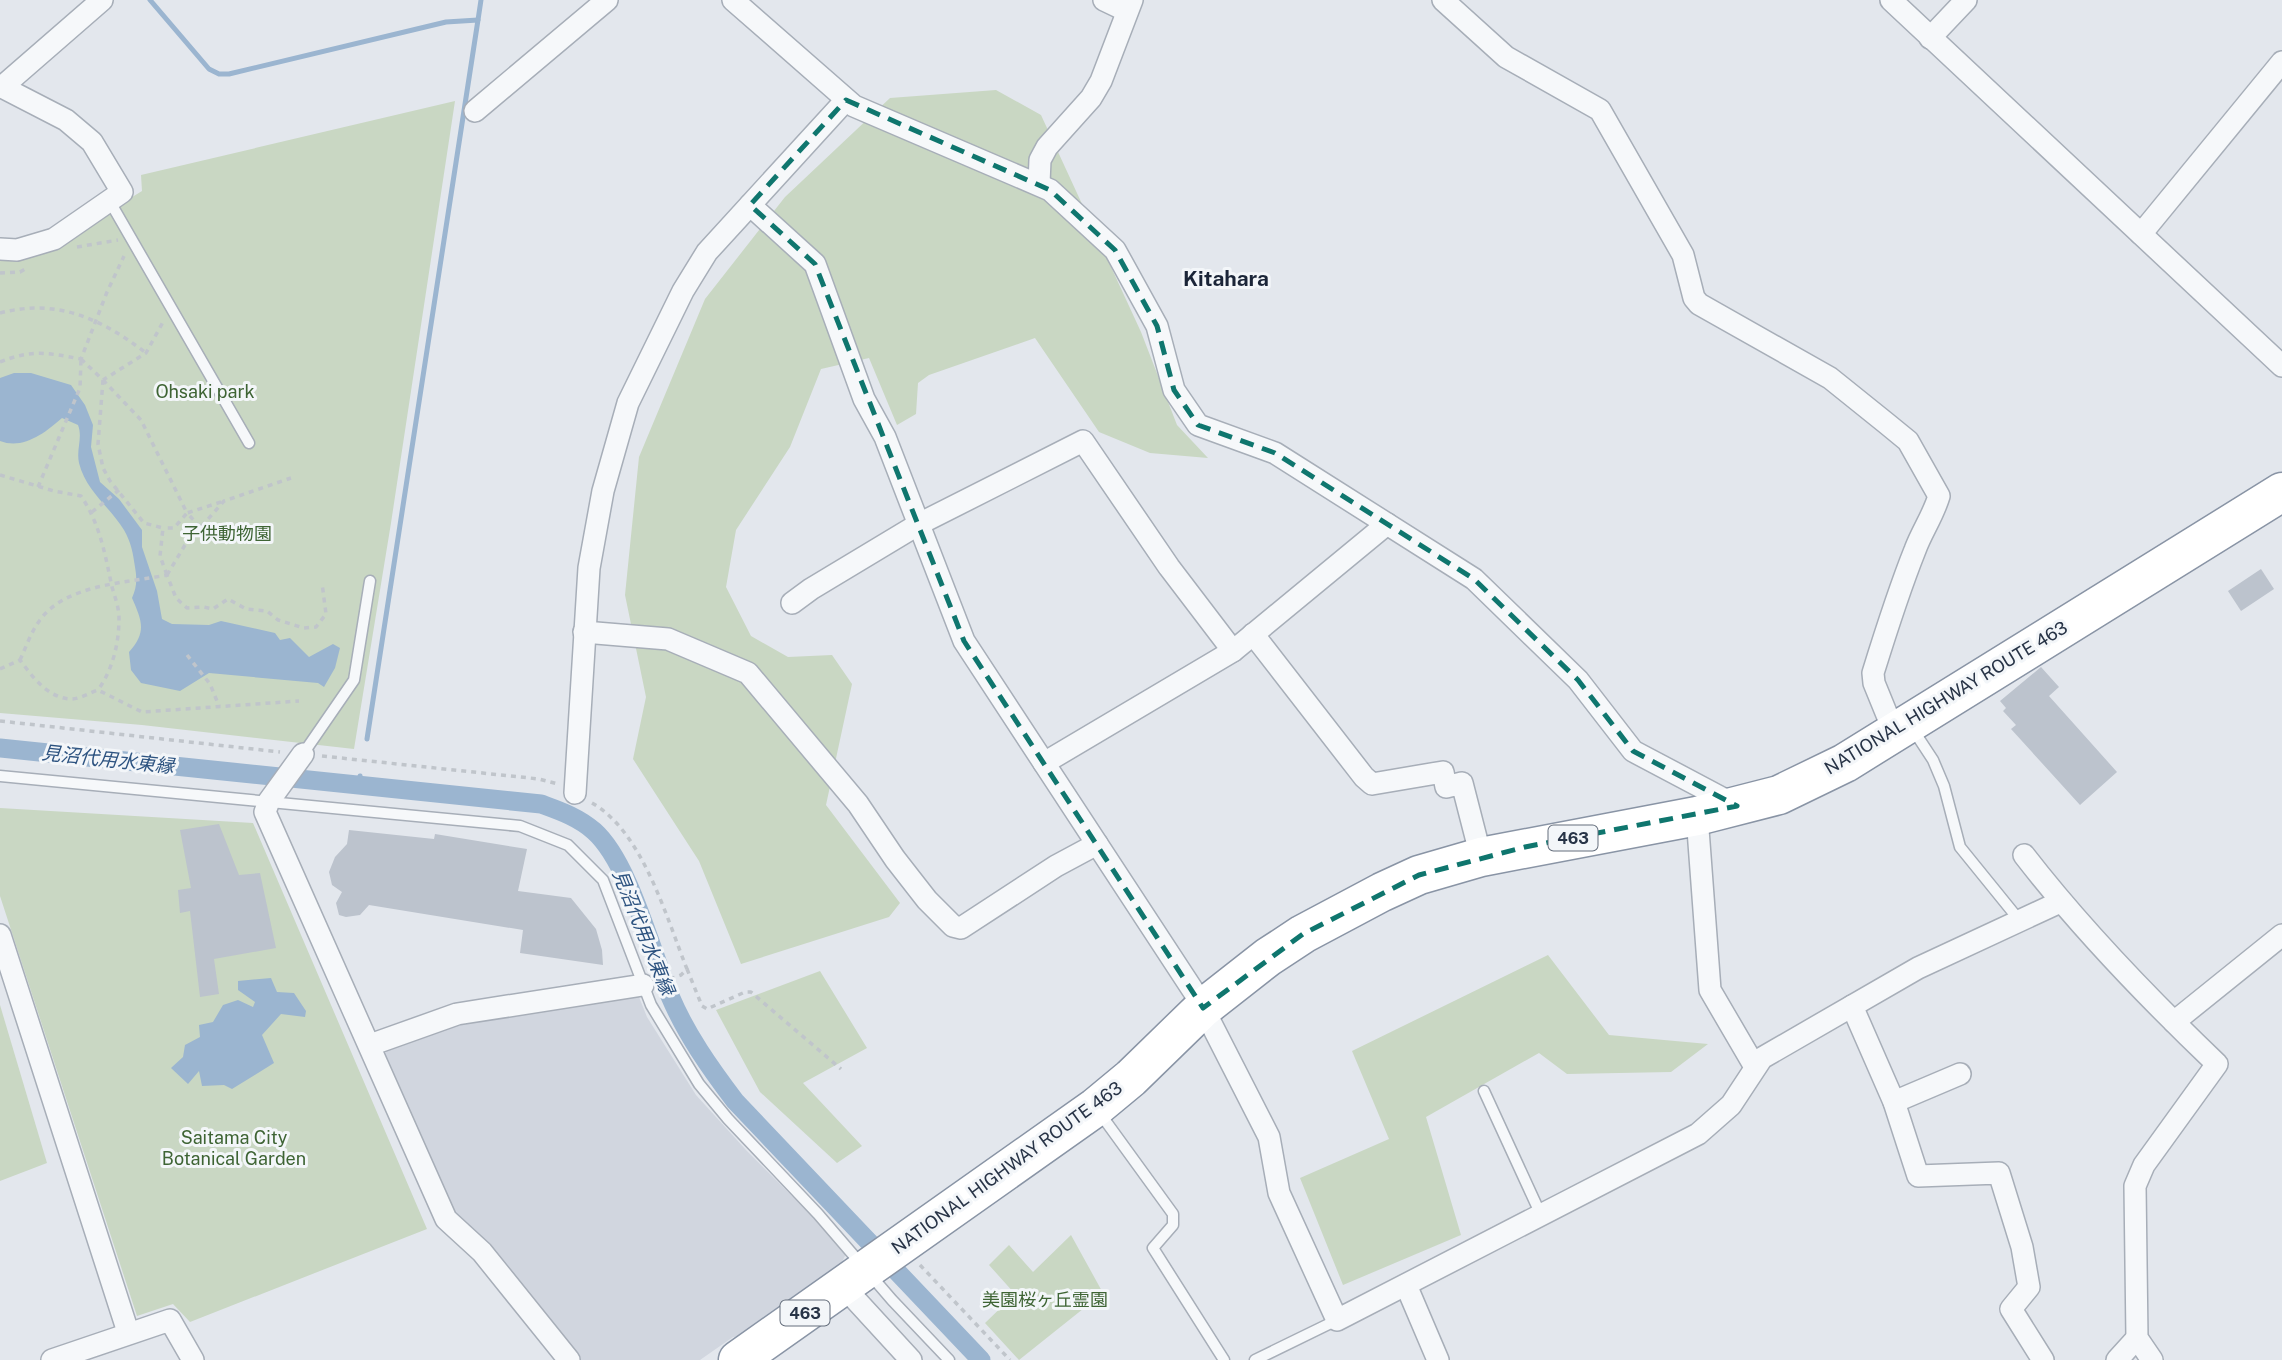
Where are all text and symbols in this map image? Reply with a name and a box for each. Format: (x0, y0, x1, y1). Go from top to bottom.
district label: Kitahara (1183, 266, 1269, 291)
park label: Ohsaki park (155, 381, 255, 402)
park label: 子供動物園 (182, 523, 272, 544)
street label: NATIONAL HIGHWAY ROUTE 463 (1820, 616, 2071, 779)
water label: 見沼代用水東縁 (41, 741, 177, 777)
road number: 463 (1548, 825, 1598, 850)
water label: 見沼代用水東縁 (609, 866, 680, 1000)
street label: NATIONAL HIGHWAY ROUTE 463 (887, 1077, 1126, 1258)
park label: Saitama City Botanical Garden (162, 1127, 306, 1169)
park label: 美園桜ヶ丘霊園 (982, 1289, 1108, 1310)
road number: 463 (780, 1301, 830, 1326)

